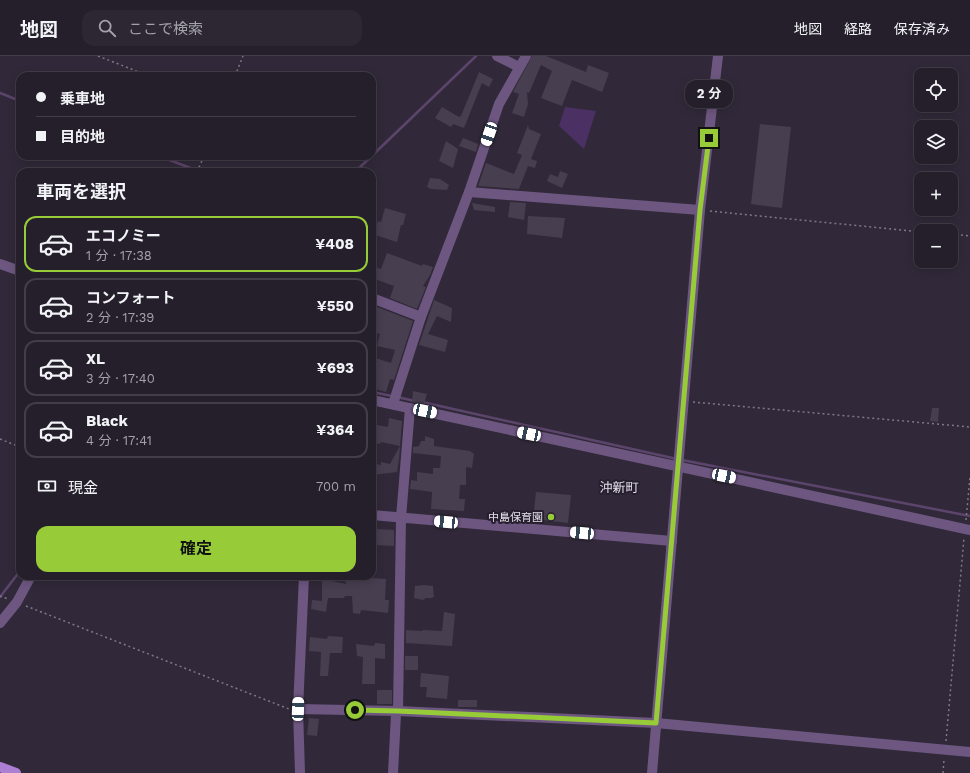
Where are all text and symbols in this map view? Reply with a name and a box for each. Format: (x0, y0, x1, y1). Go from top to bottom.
search box (82, 10, 362, 46)
icon: search (96, 17, 118, 39)
text: 地図 (20, 18, 58, 41)
text: ここで検索 (128, 20, 203, 38)
text: 地図 (794, 21, 822, 37)
text: 経路 (844, 21, 872, 37)
text: 保存済み (894, 21, 950, 37)
map controls (914, 68, 958, 268)
button: locate (914, 68, 958, 112)
callout: 2 分 (685, 80, 733, 108)
text: 2 分 (697, 86, 721, 101)
text: 乗車地 (60, 90, 105, 108)
button: layers (914, 120, 958, 164)
car (479, 121, 499, 147)
text: 目的地 (60, 128, 105, 146)
route end (700, 129, 718, 147)
button: + (914, 172, 958, 216)
text: 車両を選択 (36, 181, 126, 202)
button: − (914, 224, 958, 268)
icon: car (38, 226, 74, 262)
text: エコノミー (86, 227, 161, 245)
text: ¥408 (315, 235, 354, 253)
text: 1 分 · 17:38 (86, 248, 152, 263)
icon: car (38, 288, 74, 324)
text: コンフォート (86, 289, 176, 307)
text: ¥550 (317, 297, 354, 315)
text: 2 分 · 17:39 (86, 310, 154, 325)
icon: car (38, 350, 74, 386)
text: XL (86, 350, 105, 368)
text: ¥693 (317, 359, 354, 377)
text: 3 分 · 17:40 (86, 371, 155, 386)
car (412, 403, 438, 419)
icon: car (38, 412, 74, 448)
text: Black (86, 412, 128, 430)
text: ¥364 (316, 421, 354, 439)
car (516, 426, 542, 442)
text: 4 分 · 17:41 (86, 433, 152, 448)
car (711, 468, 737, 484)
icon: cash (36, 475, 58, 497)
text: 現金 (68, 479, 98, 497)
text: 700 m (316, 479, 356, 494)
district label: 沖新町 (599, 480, 639, 495)
place label: 中島保育園 (488, 511, 543, 524)
marker: 中島保育園 (546, 512, 556, 522)
car (434, 515, 458, 529)
button: 確定 (36, 526, 356, 572)
car (570, 526, 594, 540)
car (292, 697, 304, 721)
route start (346, 701, 364, 719)

